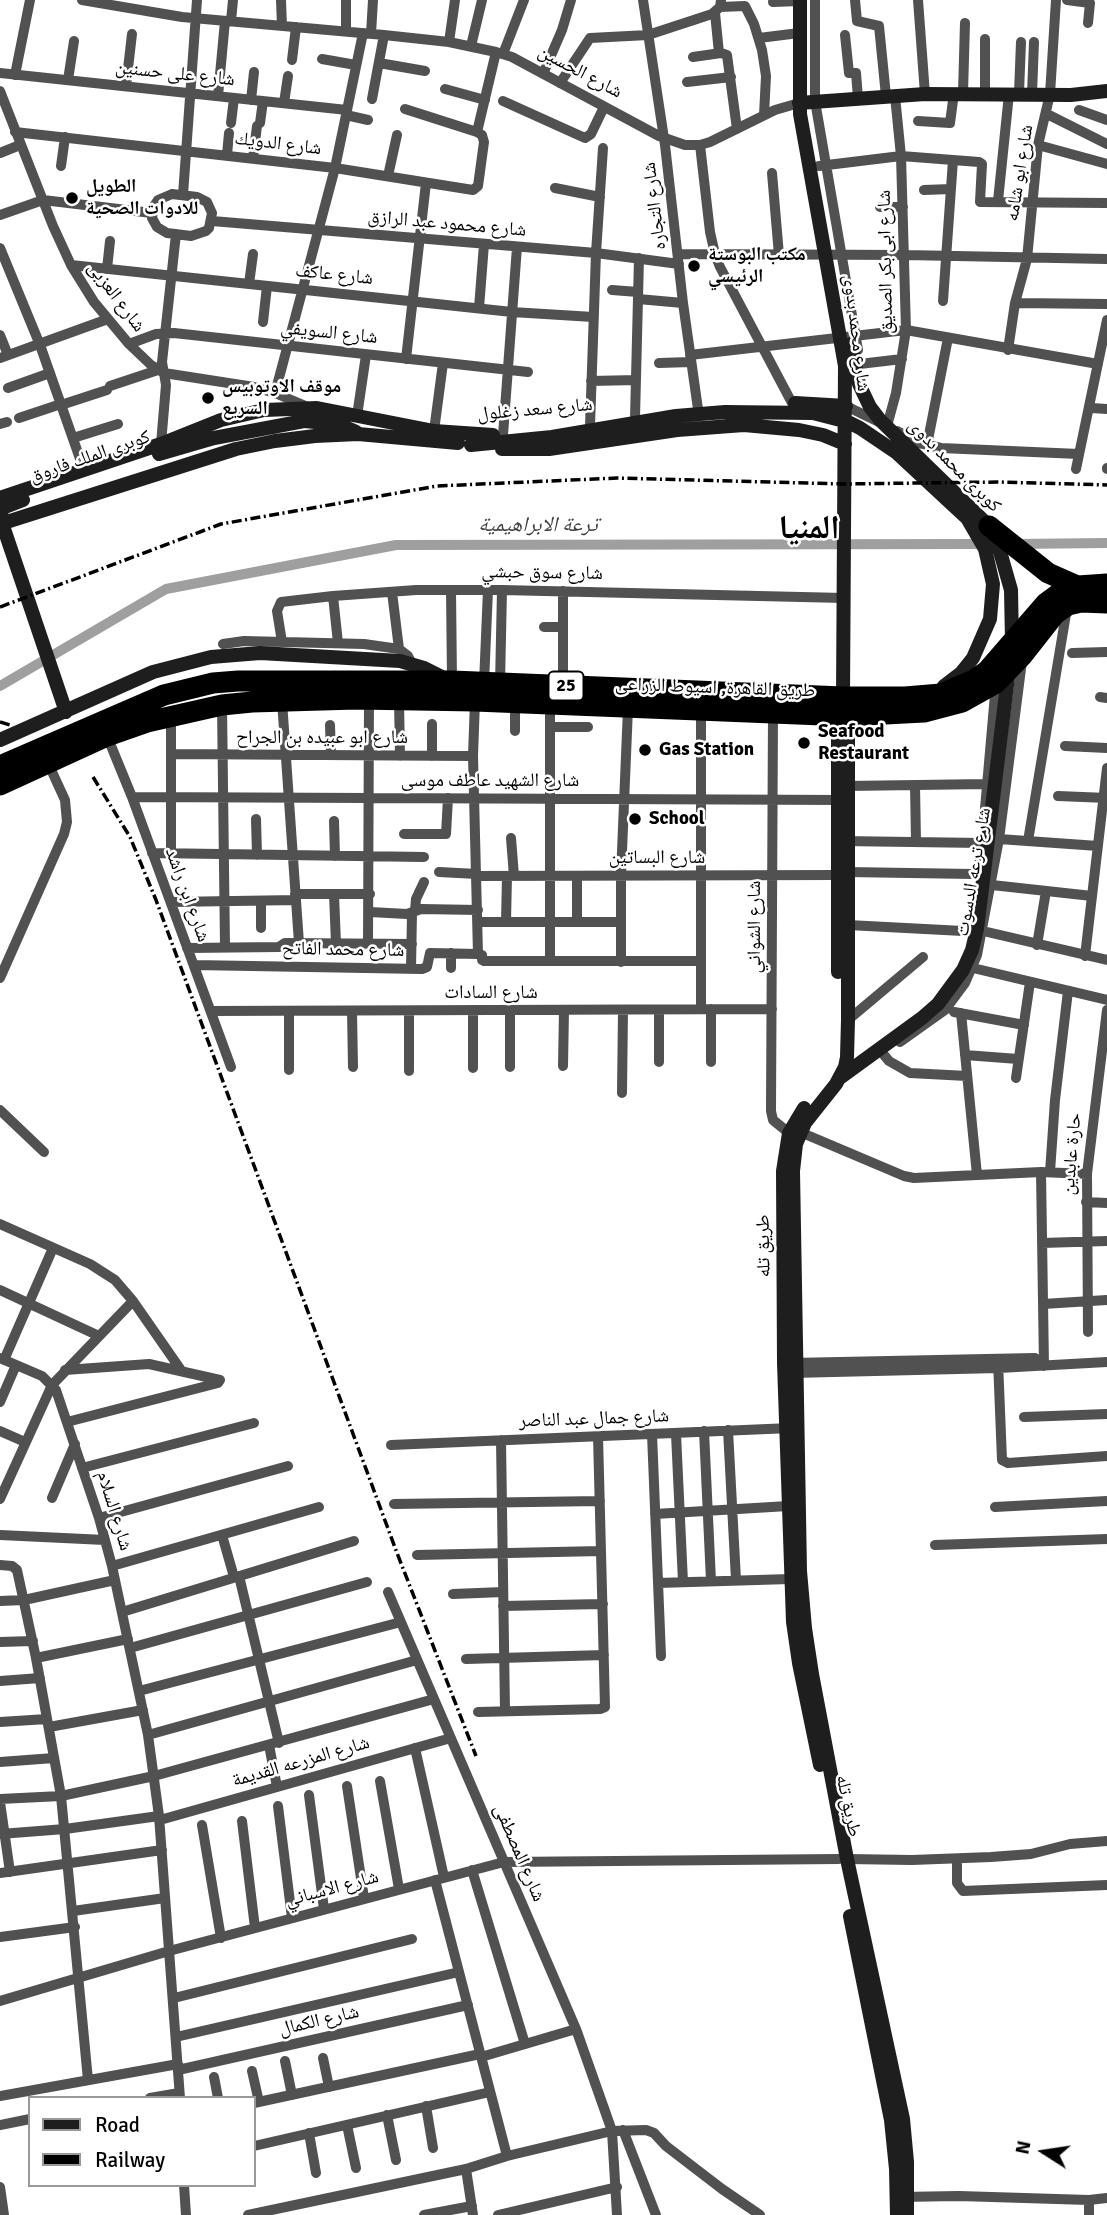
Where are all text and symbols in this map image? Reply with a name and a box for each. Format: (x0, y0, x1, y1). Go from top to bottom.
street label: شارع الحسين (534, 40, 626, 104)
street label: شارع على حسنين (114, 56, 236, 92)
street label: شارع ابو شامه (1001, 123, 1039, 223)
street label: شارع الدويك (233, 127, 323, 161)
street label: شارع التجاره (638, 161, 672, 251)
place label: الطويل للادوات الصحية (86, 176, 198, 220)
marker: الطويل للادوات الصحية (64, 190, 80, 206)
street label: شارع ابى بكر الصديق (873, 190, 899, 334)
street label: شارع محمود عبد الرازق (367, 206, 527, 242)
place label: مكتب البوستة الرئيسي (708, 244, 806, 288)
street label: شارع العزبى (82, 257, 150, 337)
marker: مكتب البوستة الرئيسي (686, 258, 702, 274)
street label: شارع عاكف (294, 260, 374, 290)
street label: شارع محمد بدوى (838, 273, 874, 393)
street label: شارع السويفي (279, 317, 379, 349)
place label: موقف الاوتوبيس السريع (222, 376, 341, 420)
marker: موقف الاوتوبيس السريع (200, 390, 216, 406)
street label: شارع سعد زغلول (476, 394, 594, 426)
street label: كوبرى محمد بدوى (903, 415, 1005, 517)
street label: كوبرى الملك فاروق (27, 426, 153, 488)
district label: المنيا (778, 509, 840, 549)
water label: ترعة الابراهيمية (478, 512, 598, 538)
street label: شارع سوق حبشي (481, 561, 603, 585)
road number: 25 (548, 672, 584, 700)
street label: طريق القاهرة, اسيوط الزراعى (614, 673, 816, 703)
place label: Seafood Restaurant (818, 721, 909, 765)
street label: شارع ابو عبيده بن الجراح (236, 727, 408, 749)
marker: Seafood Restaurant (796, 735, 812, 751)
place label: Gas Station (659, 739, 754, 761)
marker: Gas Station (637, 742, 653, 758)
street label: شارع الشهيد عاطف موسى (401, 770, 579, 792)
street label: شارع ترعه الدسوت (951, 806, 997, 938)
place label: School (649, 808, 705, 830)
marker: School (627, 811, 643, 827)
street label: شارع ابن راشد (159, 845, 215, 945)
street label: شارع البساتين (609, 847, 705, 869)
street label: شارع الشواني (744, 880, 766, 974)
street label: شارع محمد الفاتح (282, 938, 404, 962)
street label: شارع السادات (444, 982, 538, 1004)
street label: حارة عابدين (1057, 1112, 1087, 1196)
street label: طريق تله (752, 1214, 776, 1278)
street label: شارع جمال عبد الناصر (518, 1405, 670, 1433)
street label: شارع السلام (91, 1468, 137, 1554)
street label: شارع المزرعه القديمة (230, 1731, 372, 1793)
street label: طريق تله (830, 1773, 866, 1839)
street label: شارع المصطفى (488, 1801, 550, 1905)
street label: شارع الاسباني (283, 1866, 381, 1912)
street label: شارع الكمال (277, 2001, 361, 2041)
legend (28, 2096, 256, 2187)
text: Road (95, 2112, 140, 2138)
north arrow (1009, 2117, 1079, 2187)
text: N (1010, 2139, 1037, 2157)
text: Railway (95, 2147, 165, 2173)

